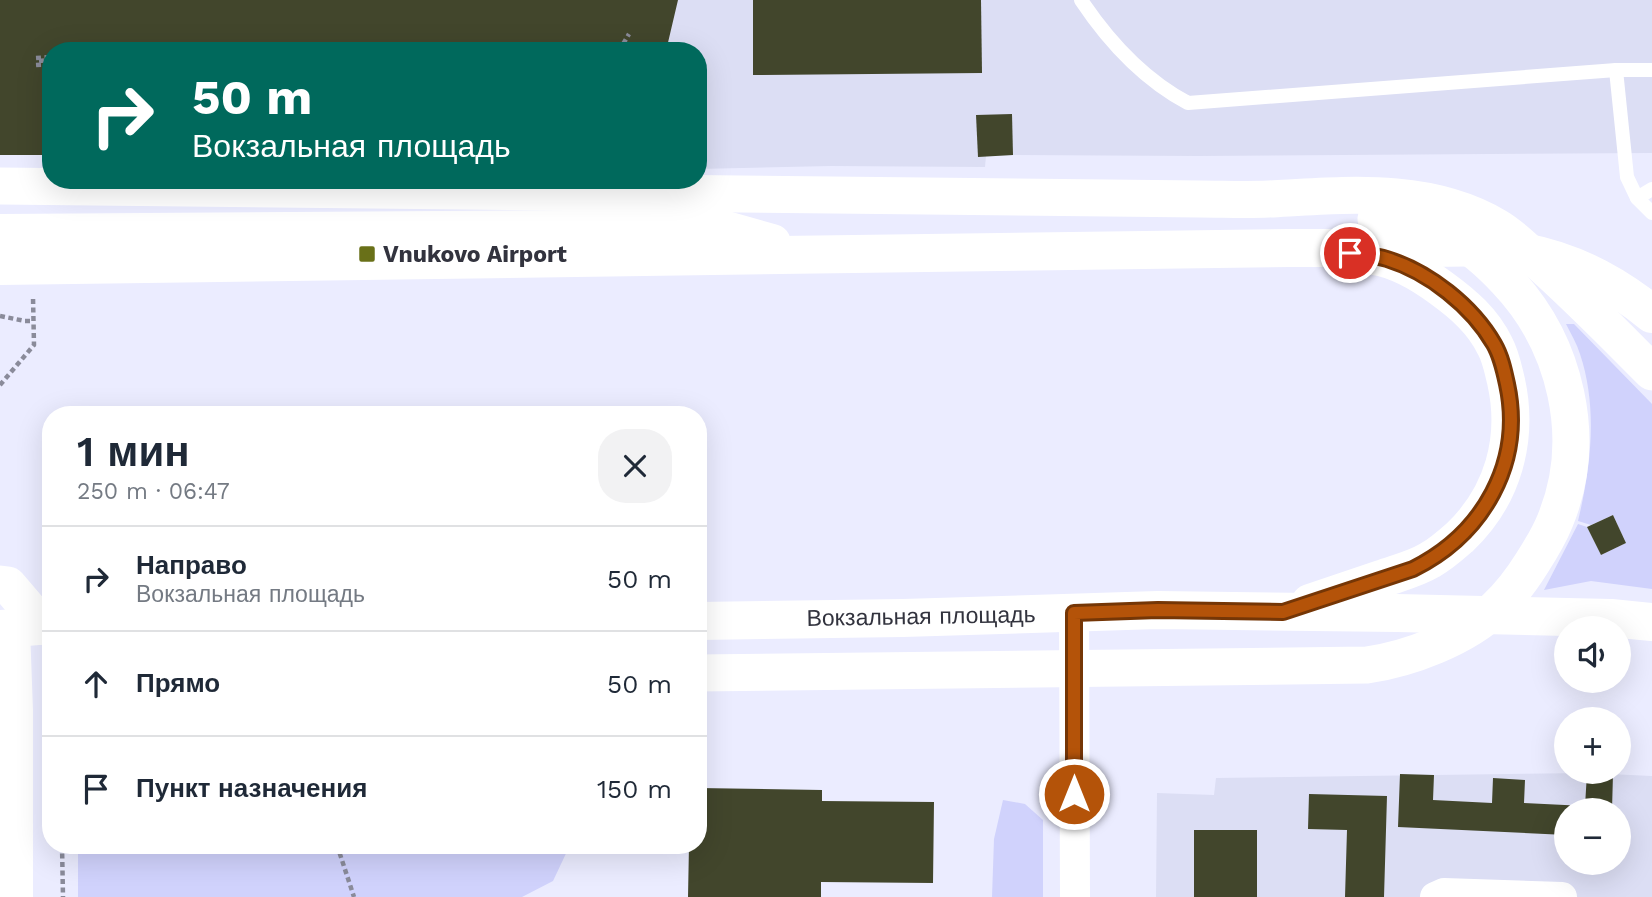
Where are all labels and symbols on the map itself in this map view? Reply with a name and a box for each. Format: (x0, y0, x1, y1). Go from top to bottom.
pin (1320, 223, 1380, 283)
place label: Vnukovo Airport (383, 241, 567, 268)
marker: Vnukovo Airport (357, 244, 377, 264)
street label: Вокзальная площадь (806, 601, 1036, 632)
position arrow (1037, 757, 1111, 831)

